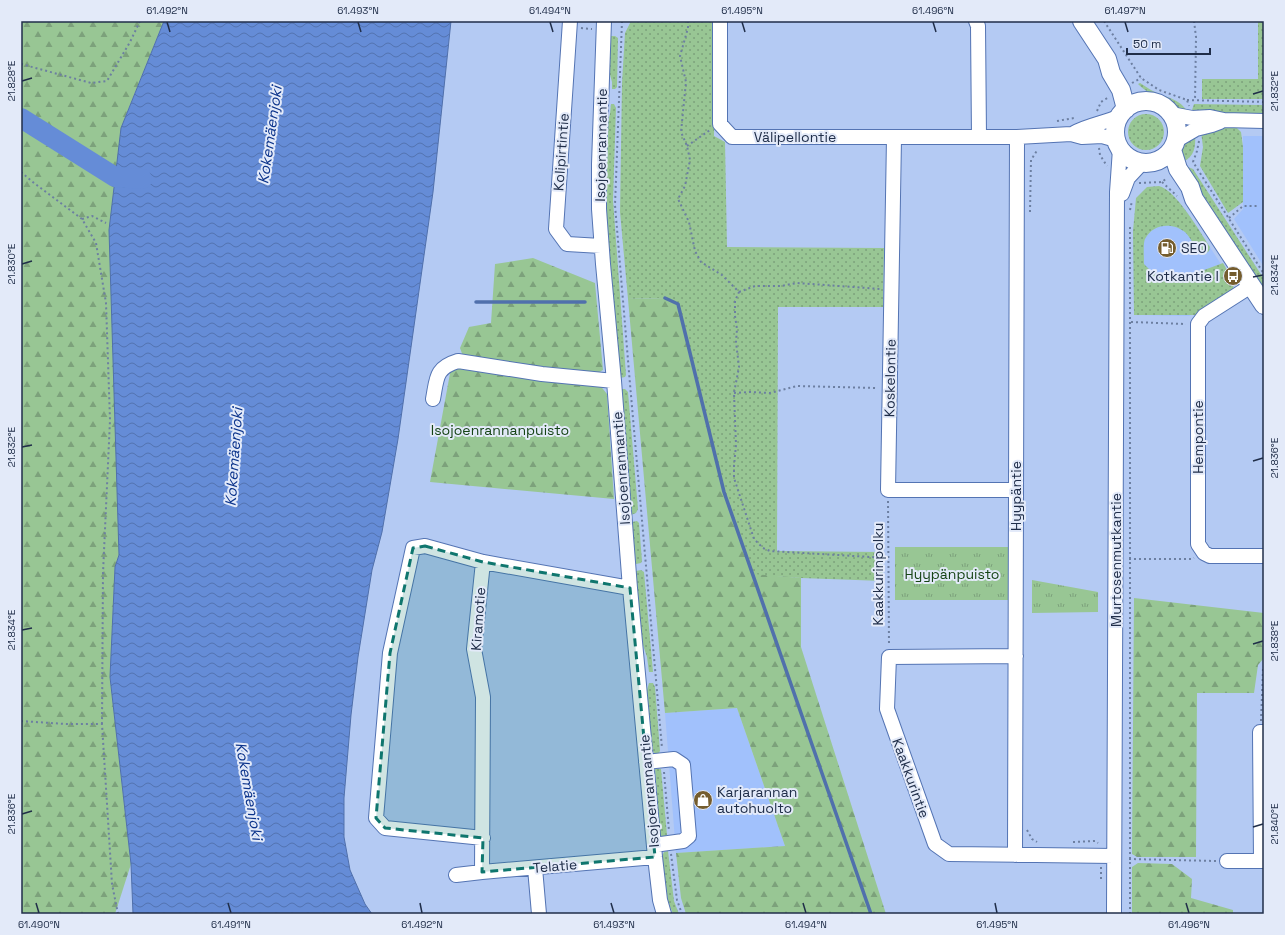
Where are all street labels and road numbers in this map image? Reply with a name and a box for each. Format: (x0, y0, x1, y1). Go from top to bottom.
street label: Isojoenrannantie (591, 88, 611, 202)
street label: Kolipirtintie (549, 113, 573, 191)
street label: Välipellontie (754, 128, 836, 146)
street label: Koskelontie (880, 339, 900, 417)
street label: Hempontie (1189, 400, 1207, 474)
street label: Isojoenrannantie (608, 411, 634, 525)
street label: Hyypäntie (1007, 461, 1025, 531)
street label: Murtosenmutkantie (1107, 493, 1125, 627)
street label: Kaakkurinpolku (869, 523, 887, 625)
street label: Kiramotie (467, 587, 489, 651)
street label: Isojoenrannantie (635, 734, 663, 848)
street label: Kaakkurintie (888, 736, 934, 820)
street label: Telatie (532, 855, 578, 877)

